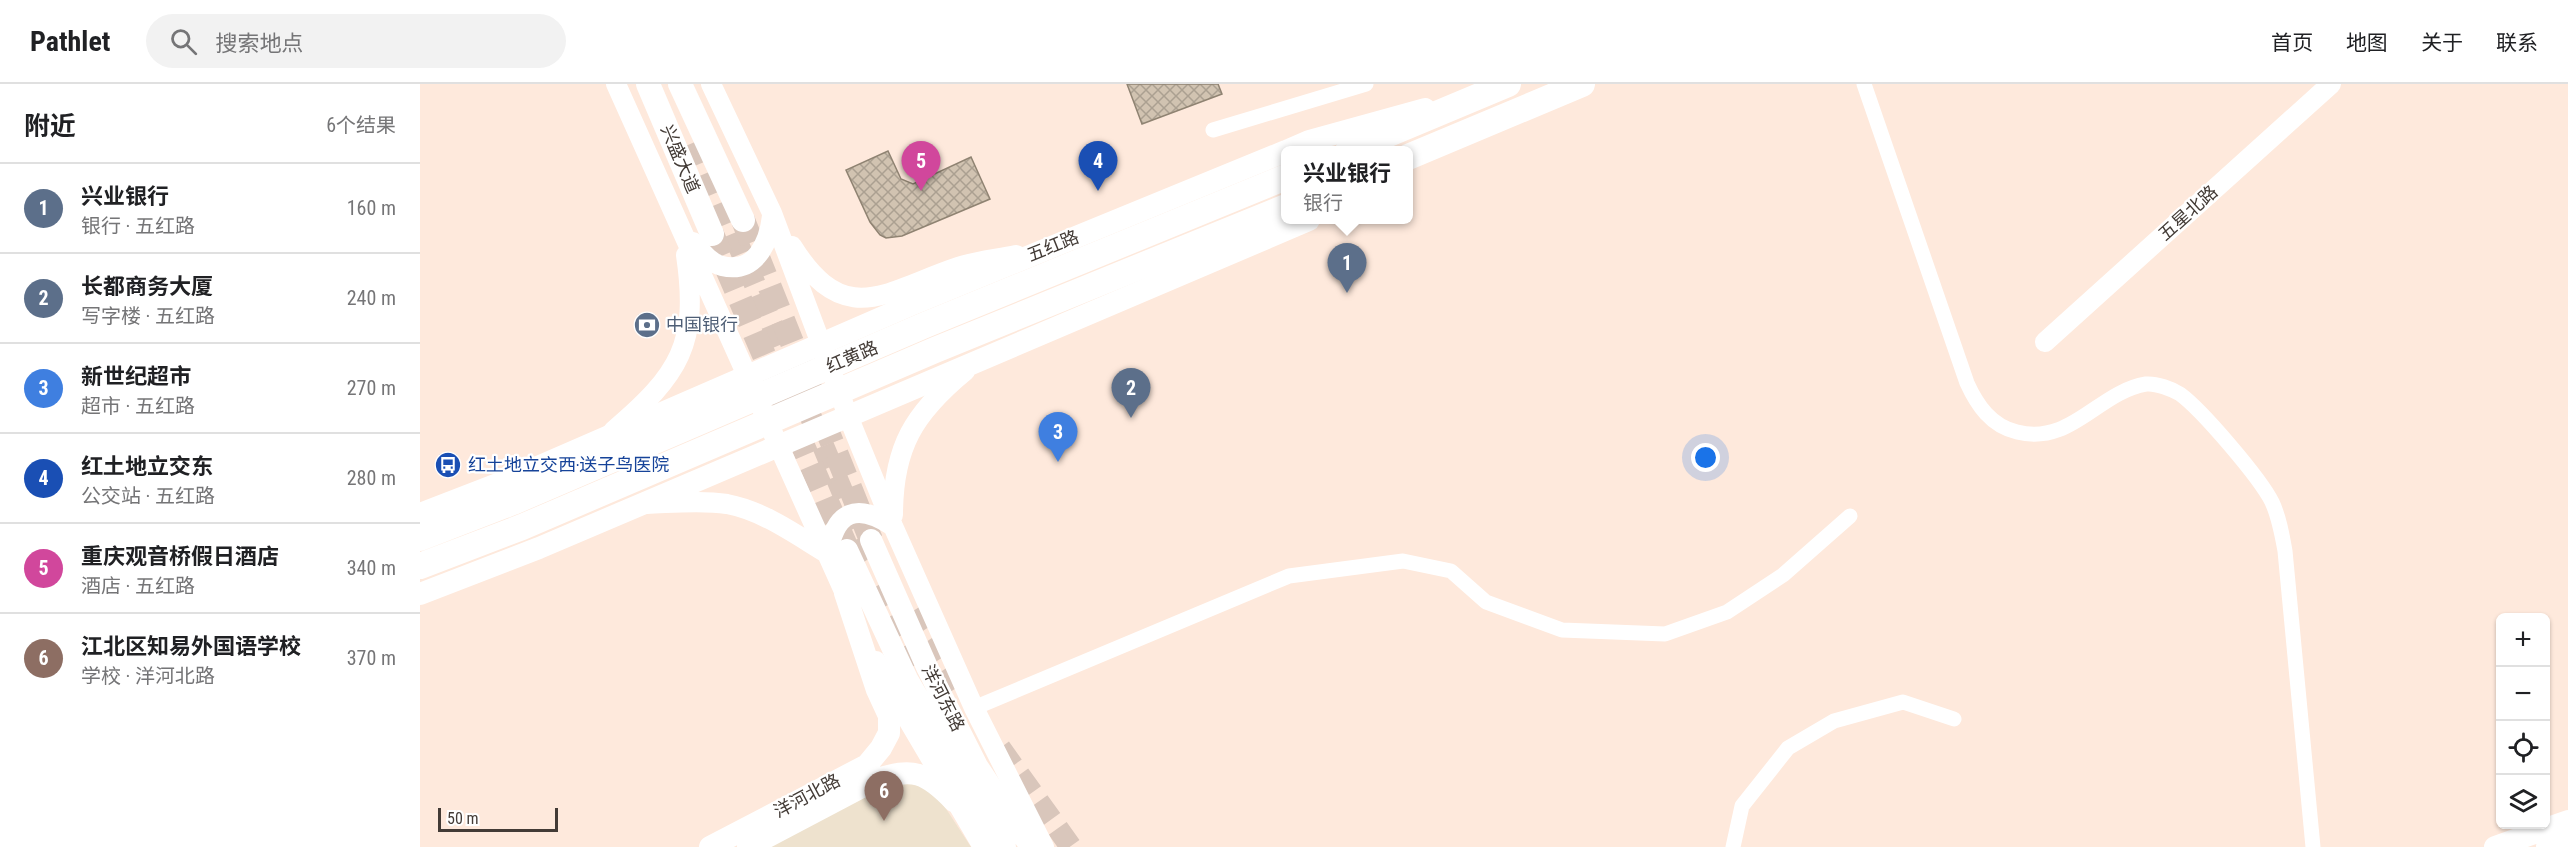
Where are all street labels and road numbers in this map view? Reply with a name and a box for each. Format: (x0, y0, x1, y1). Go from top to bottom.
street label: 兴盛大道 (657, 122, 704, 196)
street label: 五星北路 (2154, 181, 2221, 245)
street label: 五红路 (1024, 226, 1082, 265)
street label: 红黄路 (823, 336, 881, 377)
street label: 洋河东路 (918, 661, 969, 735)
street label: 洋河北路 (770, 769, 843, 822)

